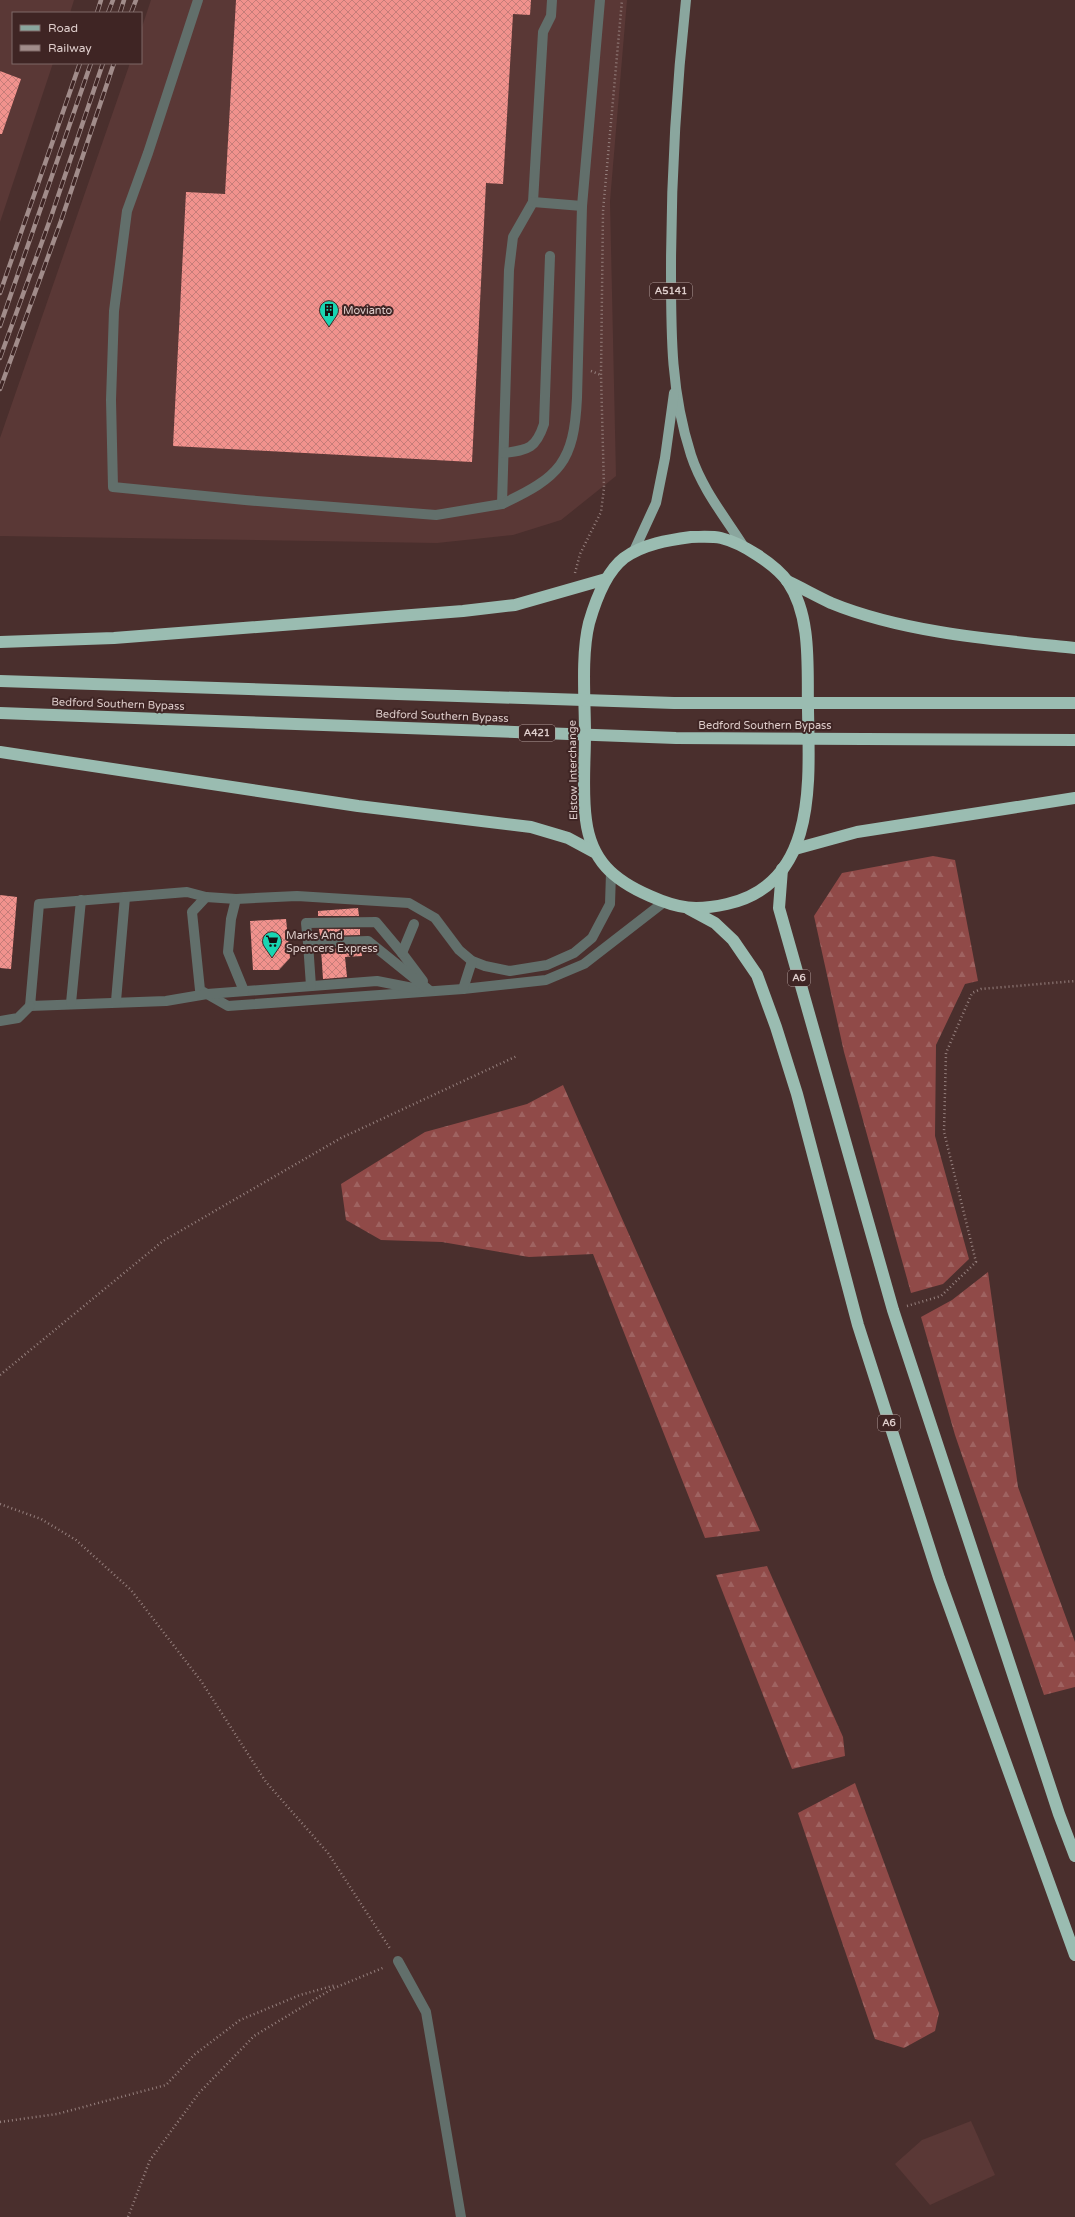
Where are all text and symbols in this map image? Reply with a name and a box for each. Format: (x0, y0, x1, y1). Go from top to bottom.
legend (12, 12, 142, 64)
text: Road (48, 21, 78, 35)
text: Railway (48, 41, 92, 55)
road number: A5141 (650, 283, 692, 299)
building icon: Movianto (318, 299, 340, 327)
place label: Movianto (343, 304, 393, 317)
street label: Bedford Southern Bypass (51, 695, 185, 713)
street label: Bedford Southern Bypass (375, 707, 509, 725)
street label: Bedford Southern Bypass (698, 719, 832, 732)
street label: Elstow Interchange (566, 720, 580, 820)
road number: A421 (519, 725, 555, 741)
place label: Marks And Spencers Express (286, 929, 378, 955)
supermarket icon: Marks And Spencers Express (261, 930, 283, 958)
road number: A6 (788, 970, 810, 986)
road number: A6 (878, 1415, 900, 1431)

